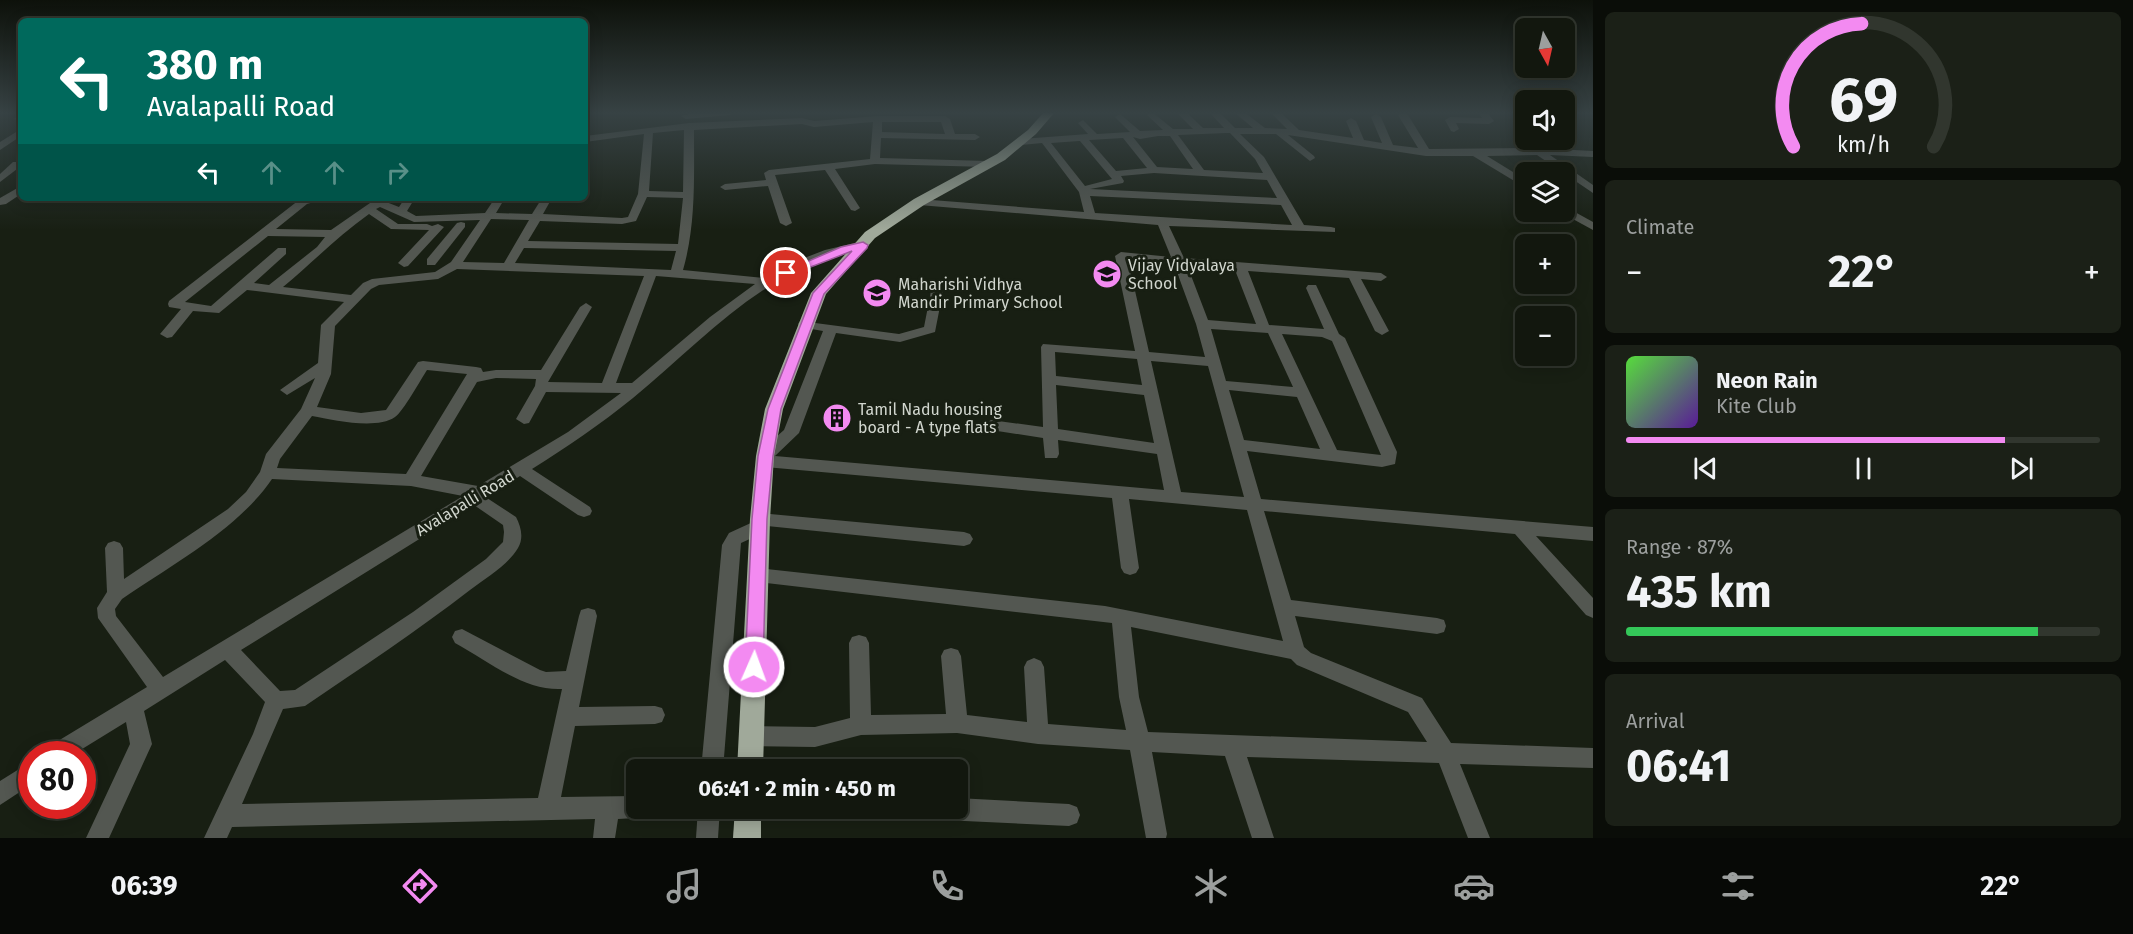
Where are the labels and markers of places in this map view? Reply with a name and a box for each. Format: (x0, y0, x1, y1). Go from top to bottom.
pin (760, 247, 811, 298)
place label: Vijay Vidyalaya School (1128, 256, 1235, 293)
school or university icon: Vijay Vidyalaya School (1091, 258, 1123, 290)
place label: Maharishi Vidhya Mandir Primary School (898, 275, 1063, 312)
school or university icon: Maharishi Vidhya Mandir Primary School (861, 277, 893, 309)
place label: Tamil Nadu housing board - A type flats (858, 400, 1002, 437)
building icon: Tamil Nadu housing board - A type flats (821, 402, 853, 434)

